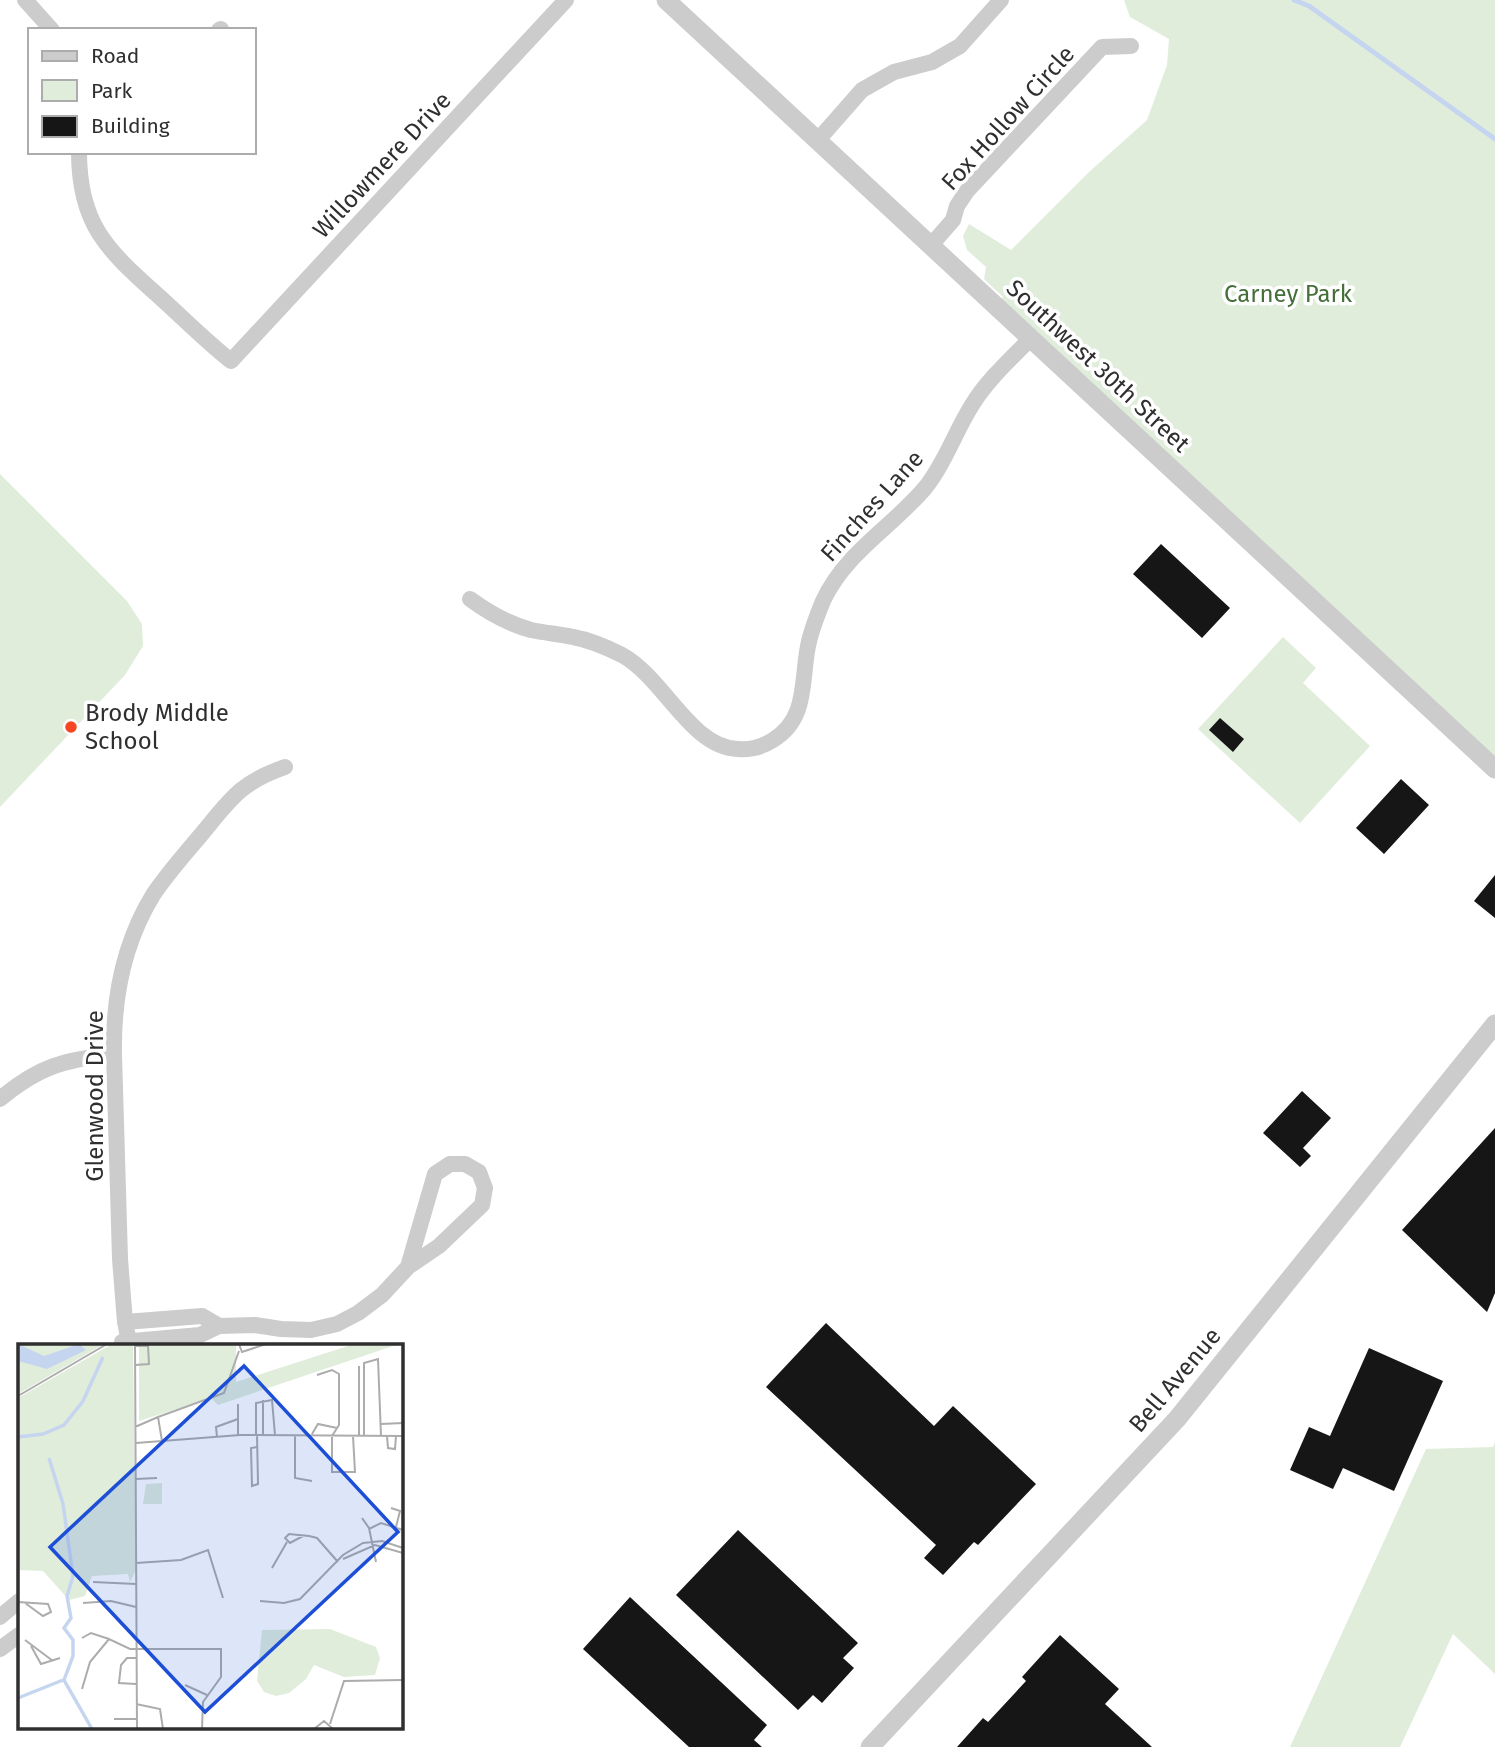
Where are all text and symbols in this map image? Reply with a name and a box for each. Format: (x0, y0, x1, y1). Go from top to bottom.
legend (28, 28, 256, 154)
street label: Fox Hollow Circle (936, 40, 1080, 196)
text: Road (91, 43, 139, 69)
text: Park (91, 78, 133, 104)
street label: Willowmere Drive (307, 86, 457, 244)
text: Building (91, 113, 170, 139)
street label: Southwest 30th Street (1001, 274, 1196, 458)
park label: Carney Park (1224, 280, 1353, 308)
street label: Finches Lane (815, 445, 929, 567)
place label: Brody Middle School (85, 699, 229, 755)
marker: Brody Middle School (63, 719, 79, 735)
street label: Glenwood Drive (81, 1010, 109, 1182)
street label: Bell Avenue (1123, 1322, 1227, 1438)
inset map (18, 1344, 402, 1730)

